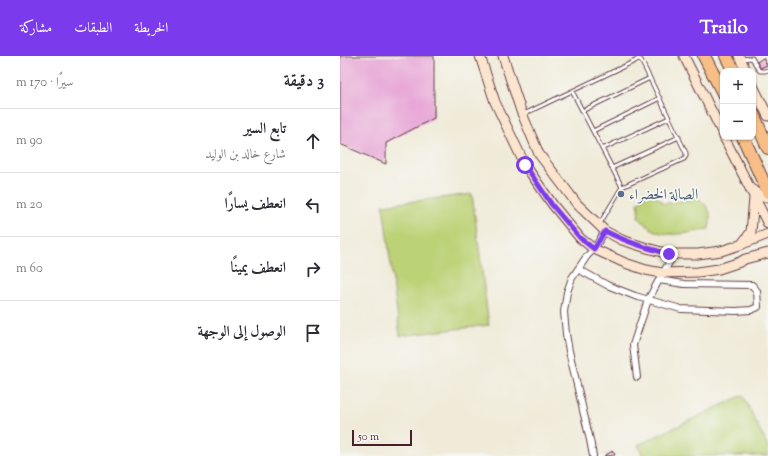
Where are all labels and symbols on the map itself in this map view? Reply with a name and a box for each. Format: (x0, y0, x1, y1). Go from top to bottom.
route start (516, 156, 534, 174)
place label: الصالة الخضراء (629, 185, 698, 206)
marker: الصالة الخضراء (616, 189, 626, 199)
route end (660, 245, 678, 263)
scale bar (352, 428, 412, 447)

